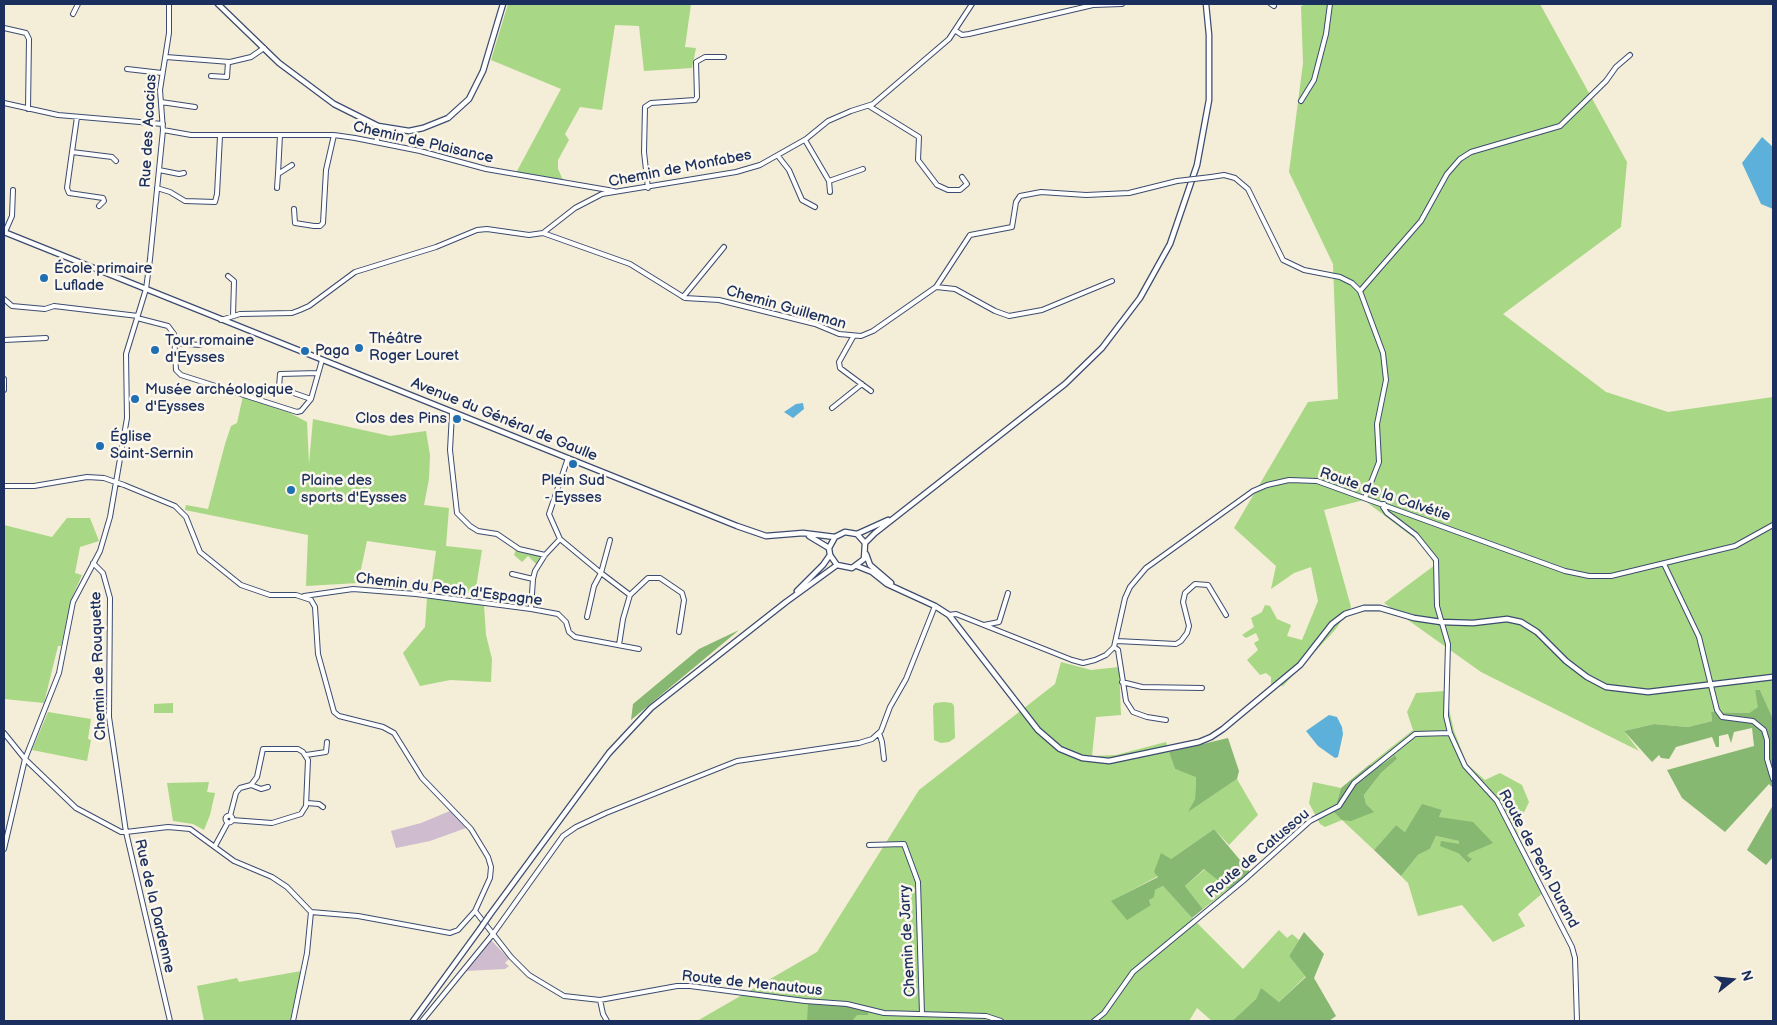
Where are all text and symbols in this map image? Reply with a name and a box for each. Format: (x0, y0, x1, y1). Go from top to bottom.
street label: Rue des Acacias (137, 74, 161, 188)
street label: Chemin de Plaisance (351, 118, 495, 168)
street label: Chemin de Monfabes (607, 146, 753, 192)
place label: École primaire Luflade (54, 260, 152, 295)
marker: École primaire Luflade (38, 272, 50, 284)
street label: Chemin Guilleman (724, 282, 848, 334)
place label: Théâtre Roger Louret (369, 330, 459, 365)
place label: Tour romaine d'Eysses (165, 332, 254, 367)
place label: Paga (315, 342, 349, 360)
marker: Théâtre Roger Louret (353, 342, 365, 354)
marker: Tour romaine d'Eysses (149, 344, 161, 356)
marker: Paga (299, 345, 311, 357)
street label: Avenue du Général de Gaulle (408, 374, 600, 466)
place label: Musée archéologique d'Eysses (145, 381, 293, 416)
marker: Musée archéologique d'Eysses (129, 393, 141, 405)
place label: Clos des Pins (355, 410, 447, 428)
marker: Clos des Pins (451, 413, 463, 425)
place label: Église Saint-Sernin (110, 428, 193, 463)
marker: Église Saint-Sernin (94, 440, 106, 452)
marker: Plein Sud - Eysses (567, 458, 579, 470)
street label: Route de la Calvétie (1317, 464, 1453, 526)
place label: Plaine des sports d'Eysses (301, 472, 407, 507)
place label: Plein Sud - Eysses (541, 472, 605, 507)
marker: Plaine des sports d'Eysses (285, 484, 297, 496)
street label: Chemin du Pech d'Espagne (355, 570, 543, 610)
street label: Chemin de Rouquette (87, 591, 111, 741)
street label: Route de Pech Durand (1494, 787, 1582, 931)
street label: Route de Catussou (1203, 805, 1313, 903)
street label: Rue de la Dardenne (130, 837, 178, 975)
street label: Chemin de Jarry (896, 885, 920, 997)
north arrow (1707, 955, 1757, 1005)
street label: Route de Menautous (681, 968, 823, 1000)
text: N (1737, 968, 1757, 983)

